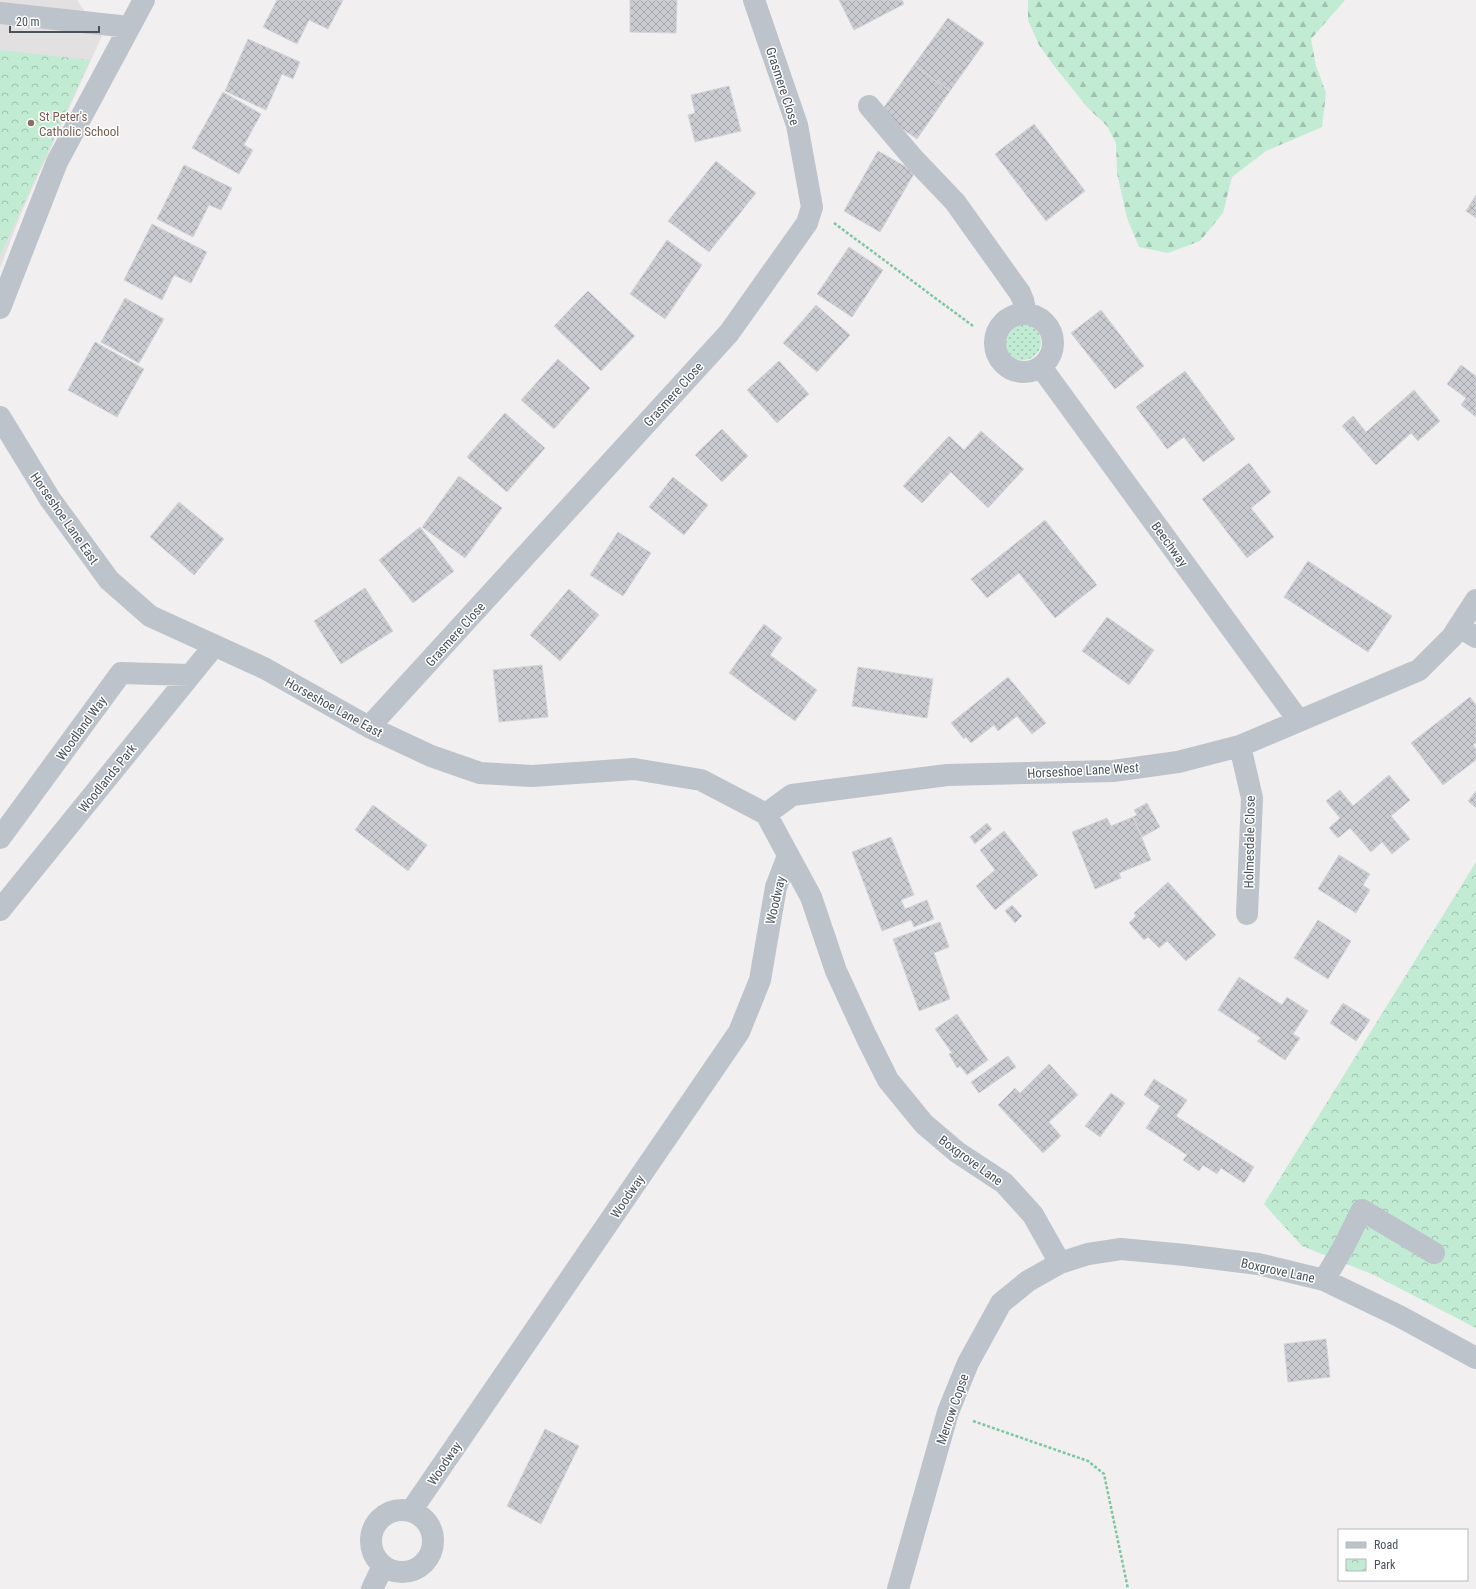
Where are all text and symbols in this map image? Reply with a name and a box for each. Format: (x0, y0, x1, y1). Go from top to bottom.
scale bar (10, 8, 99, 34)
text: 20 m (16, 15, 40, 29)
street label: Grasmere Close (763, 45, 802, 127)
place label: St Peter's Catholic School (39, 109, 119, 139)
marker: St Peter's Catholic School (26, 118, 36, 128)
street label: Grasmere Close (641, 359, 706, 430)
street label: Horseshoe Lane East (27, 469, 102, 567)
street label: Beechway (1148, 519, 1191, 570)
street label: Grasmere Close (423, 599, 488, 670)
street label: Horseshoe Lane East (283, 675, 385, 740)
street label: Woodland Way (53, 693, 110, 763)
street label: Woodlands Park (75, 741, 140, 815)
street label: Horseshoe Lane West (1027, 760, 1139, 781)
street label: Holmesdale Close (1241, 795, 1258, 889)
street label: Woodway (763, 874, 788, 926)
street label: Boxgrove Lane (936, 1132, 1005, 1189)
street label: Woodway (607, 1171, 648, 1221)
street label: Boxgrove Lane (1240, 1255, 1316, 1286)
street label: Merrow Copse (933, 1372, 972, 1447)
street label: Woodway (424, 1438, 465, 1488)
legend (1338, 1529, 1468, 1581)
text: Road (1374, 1538, 1398, 1552)
text: Park (1374, 1558, 1396, 1572)

